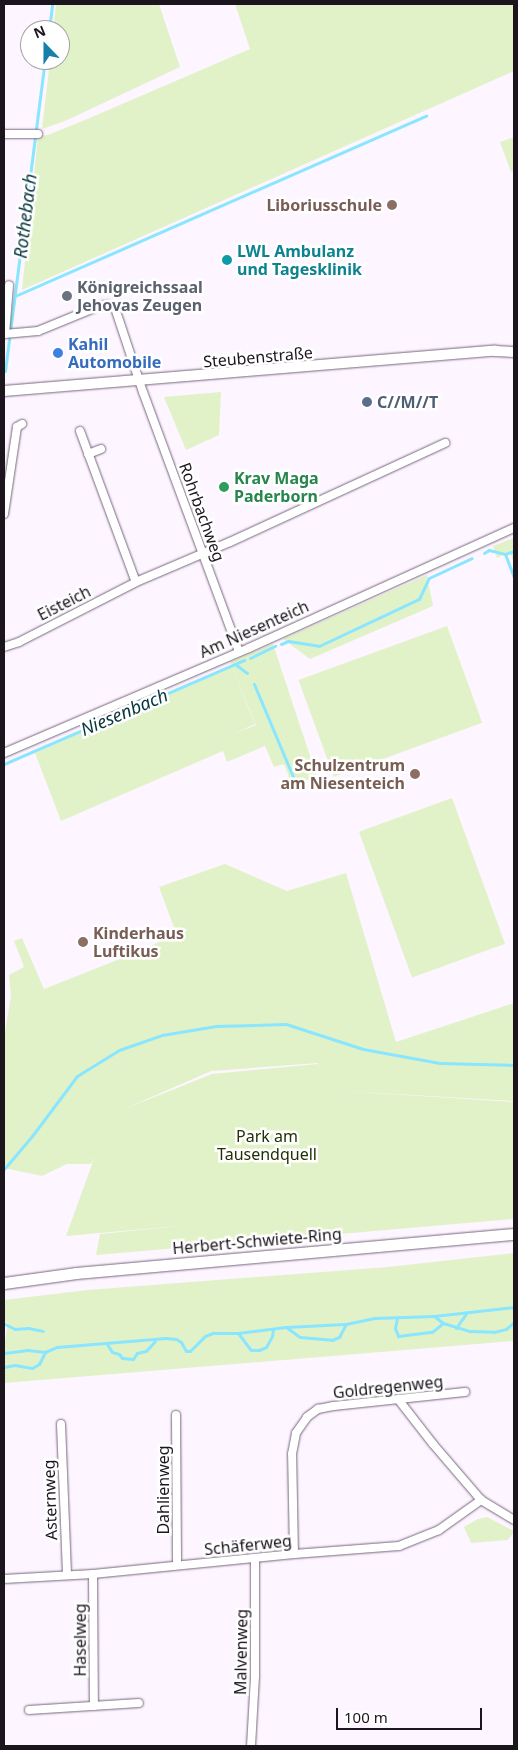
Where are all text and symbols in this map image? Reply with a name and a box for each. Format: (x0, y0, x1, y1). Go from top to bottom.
north arrow (20, 20, 70, 70)
text: N (31, 21, 48, 43)
water label: Rothebach (9, 172, 41, 260)
place label: Liboriusschule (266, 195, 382, 215)
marker: Liboriusschule (386, 199, 398, 211)
place label: LWL Ambulanz und Tagesklinik (237, 241, 362, 279)
marker: LWL Ambulanz und Tagesklinik (221, 254, 233, 266)
place label: Königreichssaal Jehovas Zeugen (77, 277, 203, 315)
marker: Königreichssaal Jehovas Zeugen (61, 290, 73, 302)
place label: Kahil Automobile (68, 334, 161, 372)
street label: Steubenstraße (202, 343, 314, 371)
marker: Kahil Automobile (52, 347, 64, 359)
place label: C//M//T (377, 392, 438, 412)
marker: C//M//T (361, 396, 373, 408)
street label: Rohrbachweg (175, 460, 229, 564)
place label: Krav Maga Paderborn (234, 468, 319, 506)
marker: Krav Maga Paderborn (218, 481, 230, 493)
street label: Eisteich (34, 581, 94, 625)
street label: Am Niesenteich (196, 596, 312, 662)
water label: Niesenbach (77, 684, 171, 740)
place label: Schulzentrum am Niesenteich (280, 755, 405, 793)
marker: Schulzentrum am Niesenteich (409, 768, 421, 780)
place label: Kinderhaus Luftikus (93, 923, 184, 961)
marker: Kinderhaus Luftikus (77, 936, 89, 948)
park label: Park am Tausendquell (217, 1126, 317, 1164)
street label: Herbert-Schwiete-Ring (172, 1224, 342, 1258)
street label: Goldregenweg (332, 1372, 444, 1402)
street label: Dahlienweg (153, 1445, 173, 1535)
street label: Asternweg (39, 1459, 61, 1541)
street label: Schäferweg (203, 1531, 293, 1559)
street label: Haselweg (70, 1603, 90, 1677)
street label: Malvenweg (231, 1609, 251, 1695)
scale bar (338, 1698, 484, 1730)
text: 100 m (344, 1707, 388, 1727)

